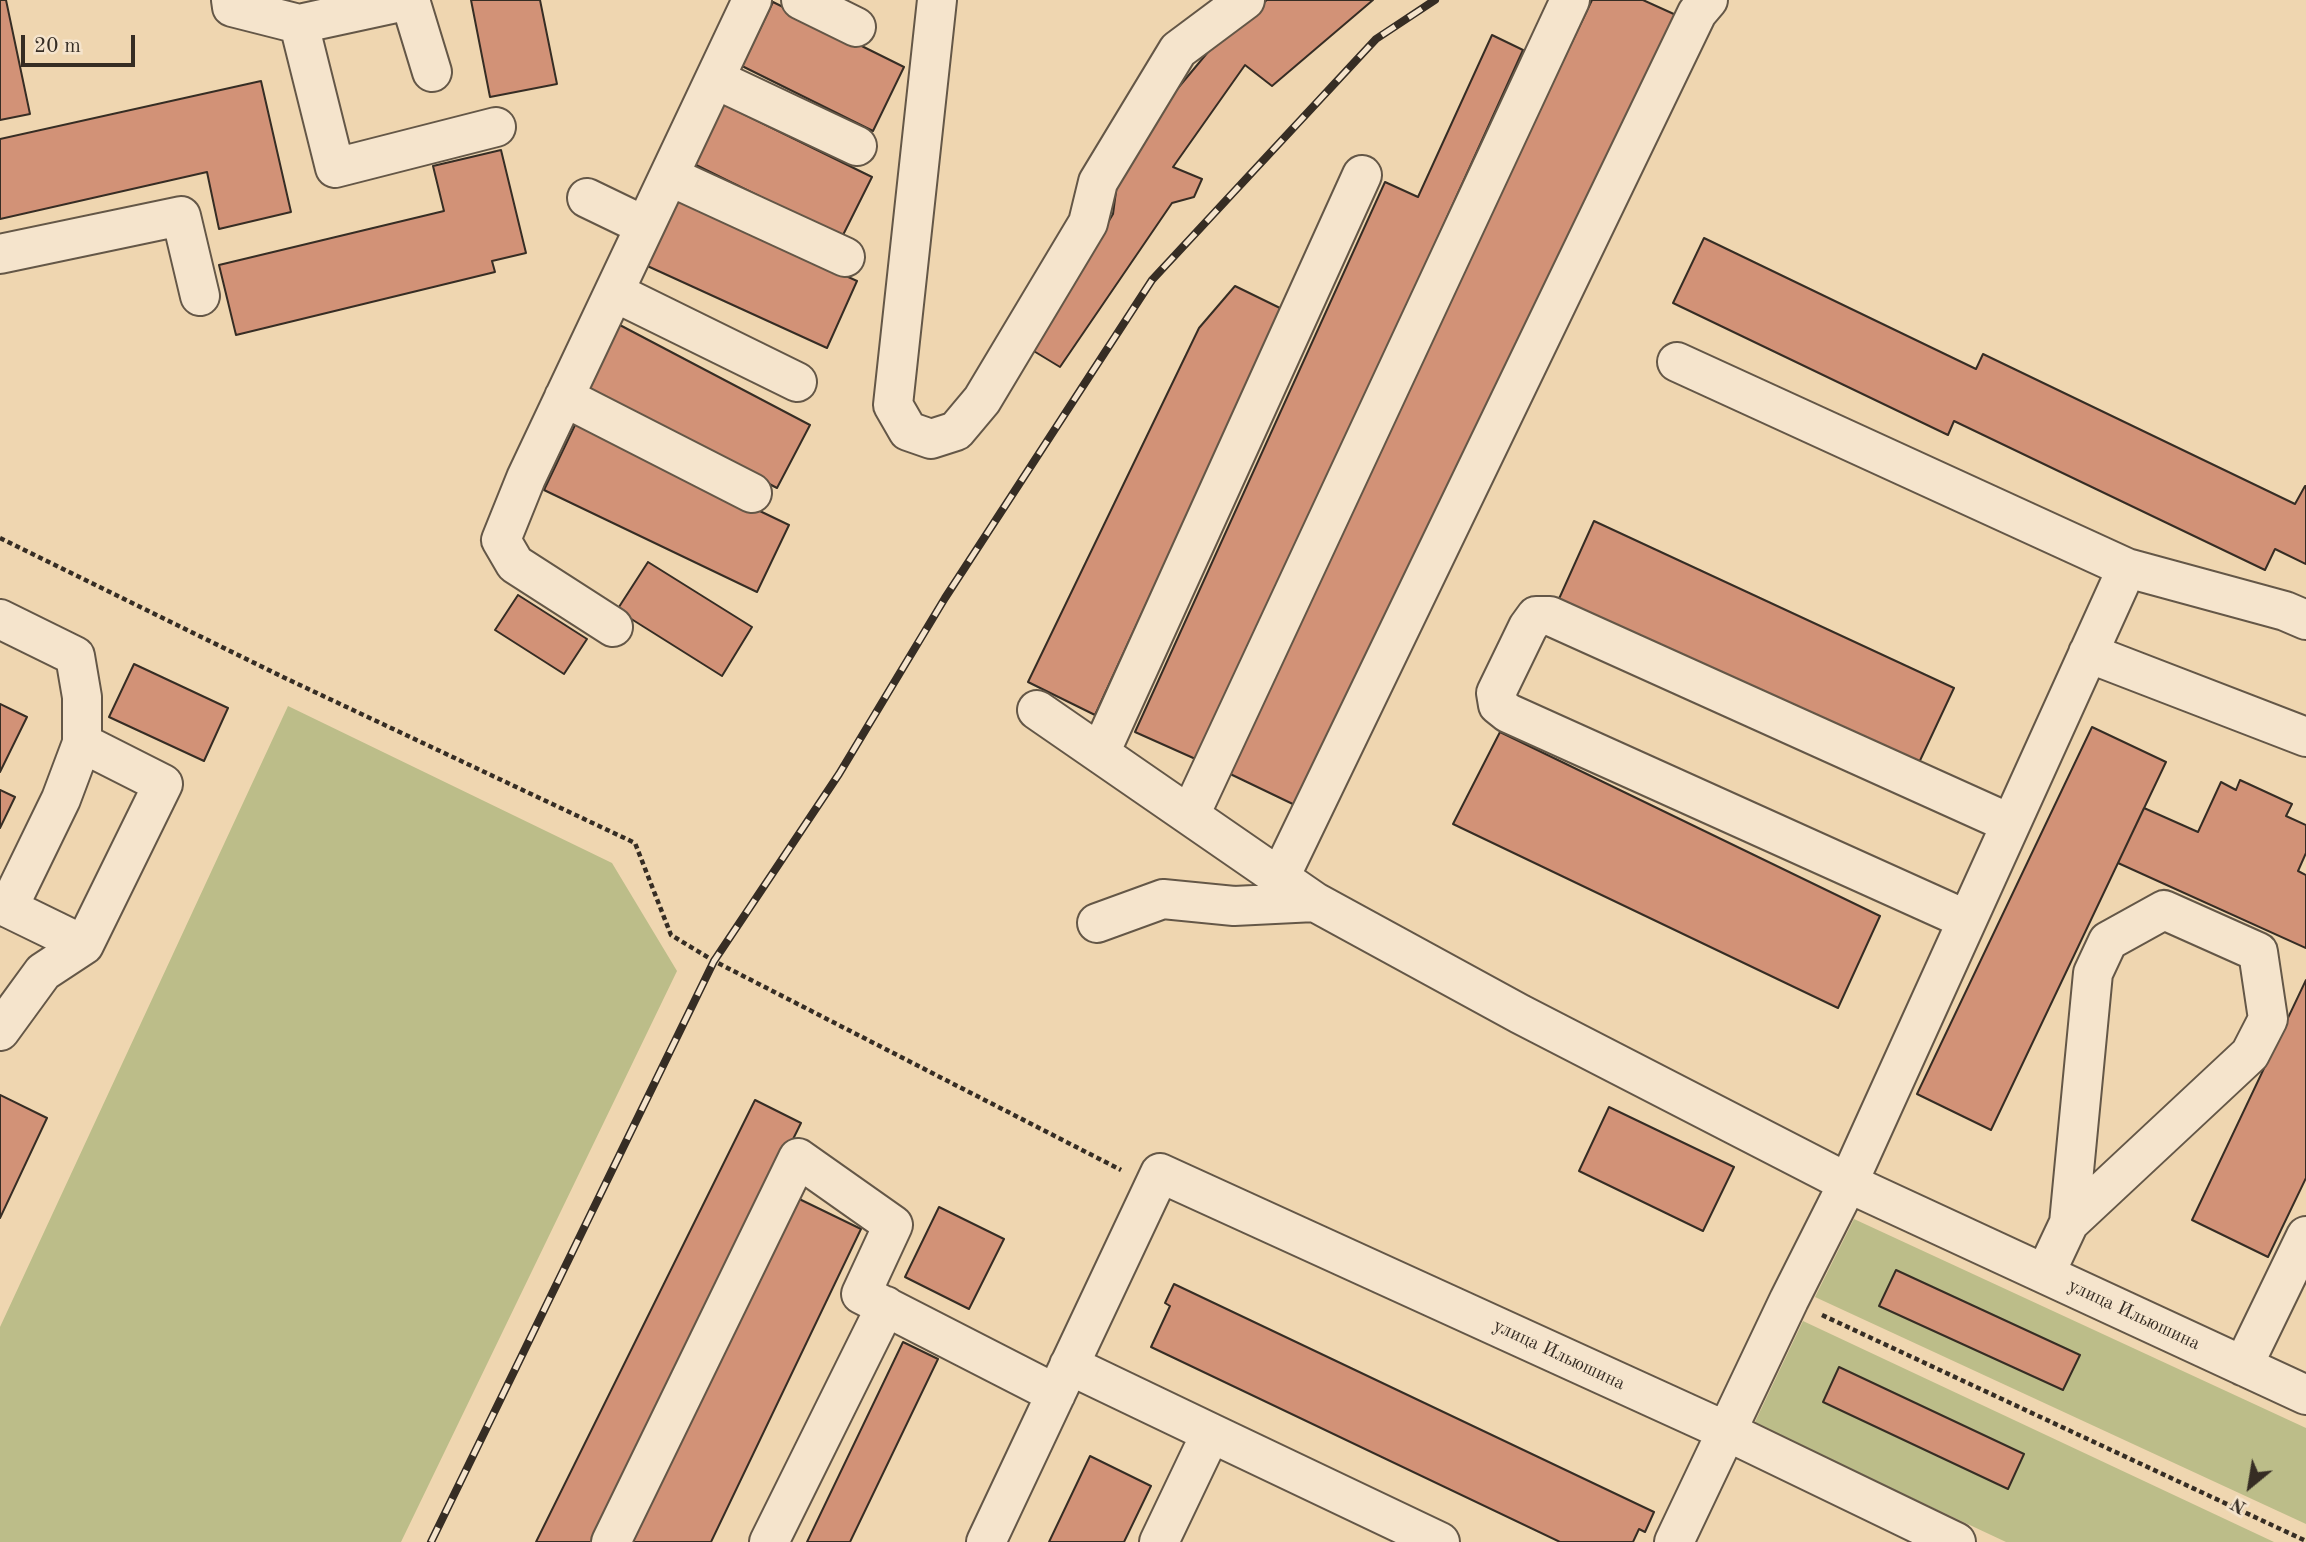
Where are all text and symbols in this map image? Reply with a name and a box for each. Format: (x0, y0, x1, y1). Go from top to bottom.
scale bar (24, 21, 138, 65)
text: 20 m (34, 36, 81, 57)
street label: улица Ильюшина (2064, 1274, 2204, 1356)
street label: улица Ильюшина (1489, 1314, 1629, 1396)
north arrow (2215, 1451, 2285, 1521)
text: N (2228, 1493, 2250, 1516)

